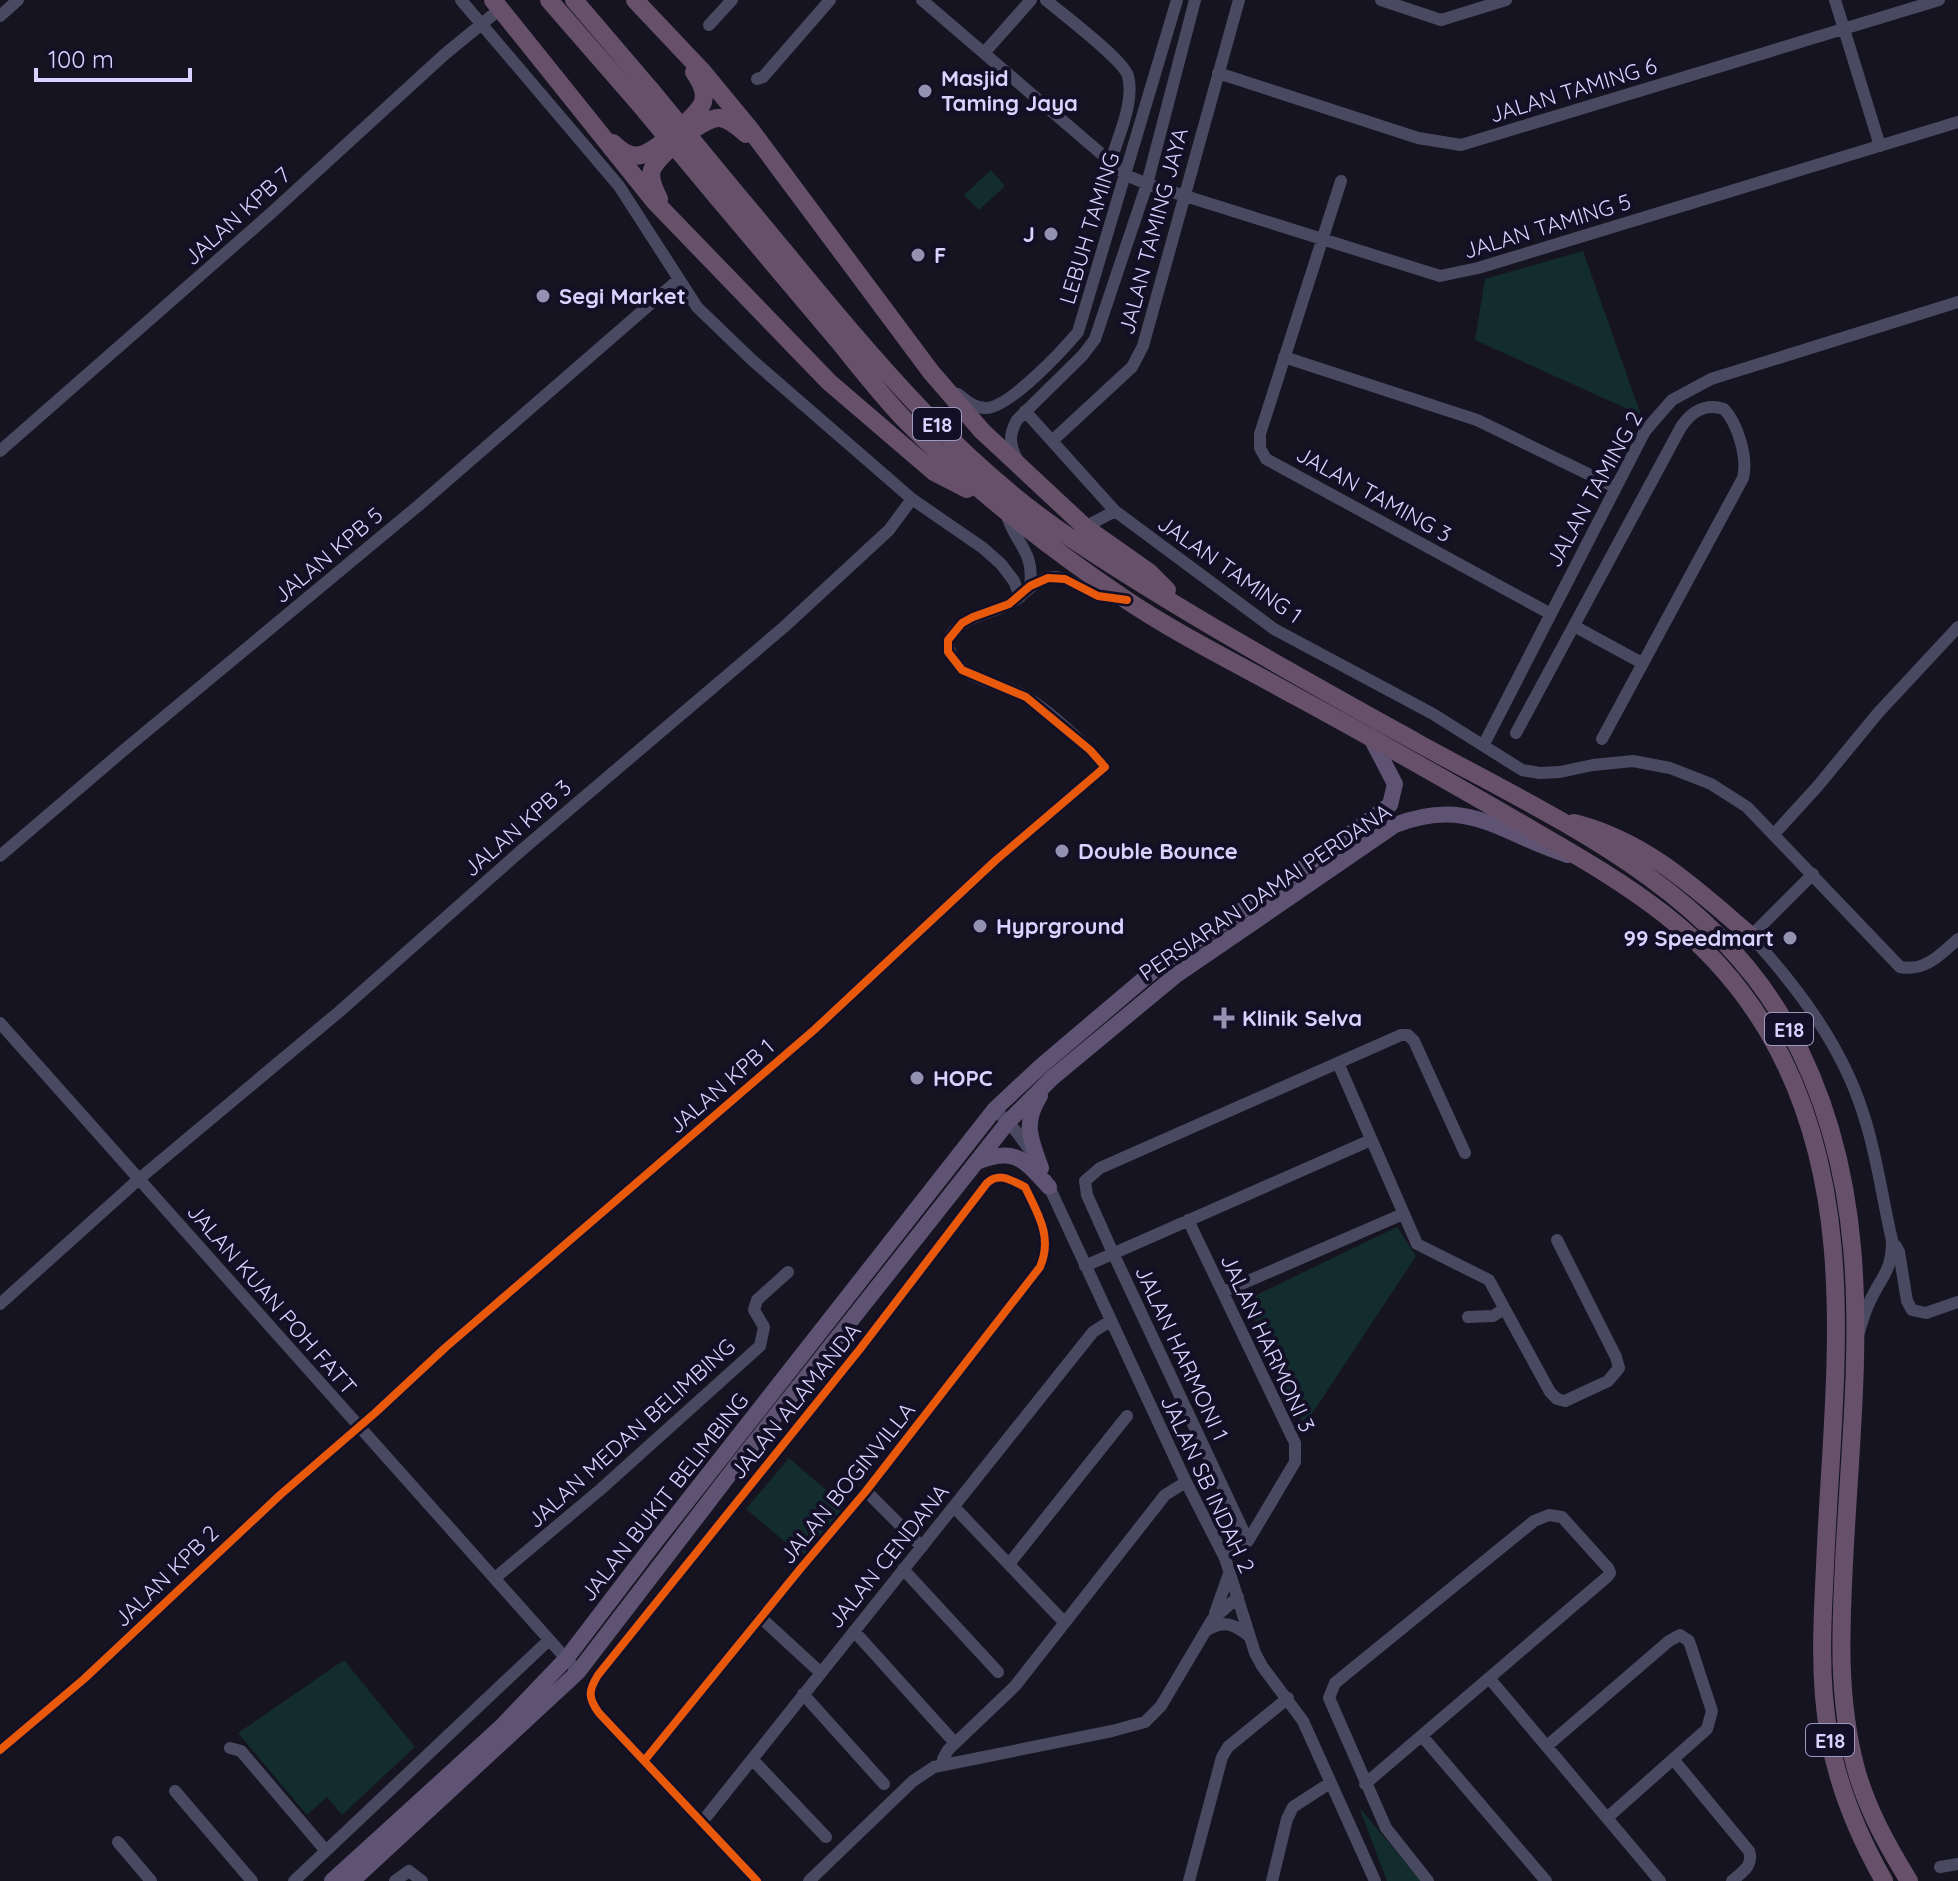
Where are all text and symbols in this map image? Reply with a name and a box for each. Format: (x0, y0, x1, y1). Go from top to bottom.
scale bar (36, 32, 190, 82)
text: 100 m (48, 44, 114, 74)
street label: JALAN TAMING 6 (1486, 51, 1660, 129)
place label: Masjid Taming Jaya (941, 64, 1078, 117)
marker: Masjid Taming Jaya (916, 82, 934, 100)
street label: JALAN TAMING JAYA (1112, 124, 1194, 338)
street label: LEBUH TAMING (1053, 149, 1125, 307)
street label: JALAN KPB 7 (178, 161, 296, 271)
street label: JALAN TAMING 5 (1460, 187, 1634, 265)
place label: J (1023, 220, 1035, 248)
marker: J (1042, 225, 1060, 243)
place label: F (934, 241, 946, 269)
marker: F (909, 246, 927, 264)
place label: Segi Market (559, 282, 686, 310)
marker: Segi Market (534, 287, 552, 305)
street label: JALAN TAMING 2 (1540, 406, 1648, 572)
road number: E18 (913, 408, 961, 440)
street label: JALAN TAMING 3 (1291, 440, 1457, 548)
street label: JALAN KPB 5 (267, 501, 389, 609)
street label: JALAN TAMING 1 (1152, 509, 1308, 629)
street label: JALAN KPB 3 (457, 773, 577, 883)
street label: PERSIARAN DAMAI PERDANA (1134, 797, 1396, 987)
place label: Double Bounce (1078, 837, 1238, 865)
marker: Double Bounce (1053, 842, 1071, 860)
place label: Hyprground (996, 912, 1124, 940)
marker: Hyprground (971, 917, 989, 935)
place label: 99 Speedmart (1623, 924, 1774, 952)
marker: 99 Speedmart (1781, 929, 1799, 947)
place label: Klinik Selva (1242, 1004, 1362, 1032)
marker: Klinik Selva (1213, 1007, 1235, 1029)
road number: E18 (1765, 1013, 1813, 1045)
street label: JALAN KPB 1 (662, 1032, 780, 1140)
place label: HOPC (933, 1064, 993, 1092)
marker: HOPC (908, 1069, 926, 1087)
street label: JALAN KUAN POH FATT (181, 1198, 363, 1400)
street label: JALAN HARMONI 3 (1214, 1249, 1322, 1437)
street label: JALAN HARMONI 1 (1129, 1261, 1235, 1445)
street label: JALAN ALAMANDA (723, 1317, 867, 1485)
street label: JALAN MEDAN BELIMBING (521, 1332, 741, 1534)
street label: JALAN BUKIT BELIMBING (574, 1387, 754, 1607)
street label: JALAN SB INDAH 2 (1155, 1391, 1261, 1577)
street label: JALAN BOGINVILLA (773, 1396, 921, 1570)
street label: JALAN CENDANA (821, 1478, 955, 1634)
street label: JALAN KPB 2 (108, 1519, 224, 1633)
road number: E18 (1806, 1724, 1854, 1756)

